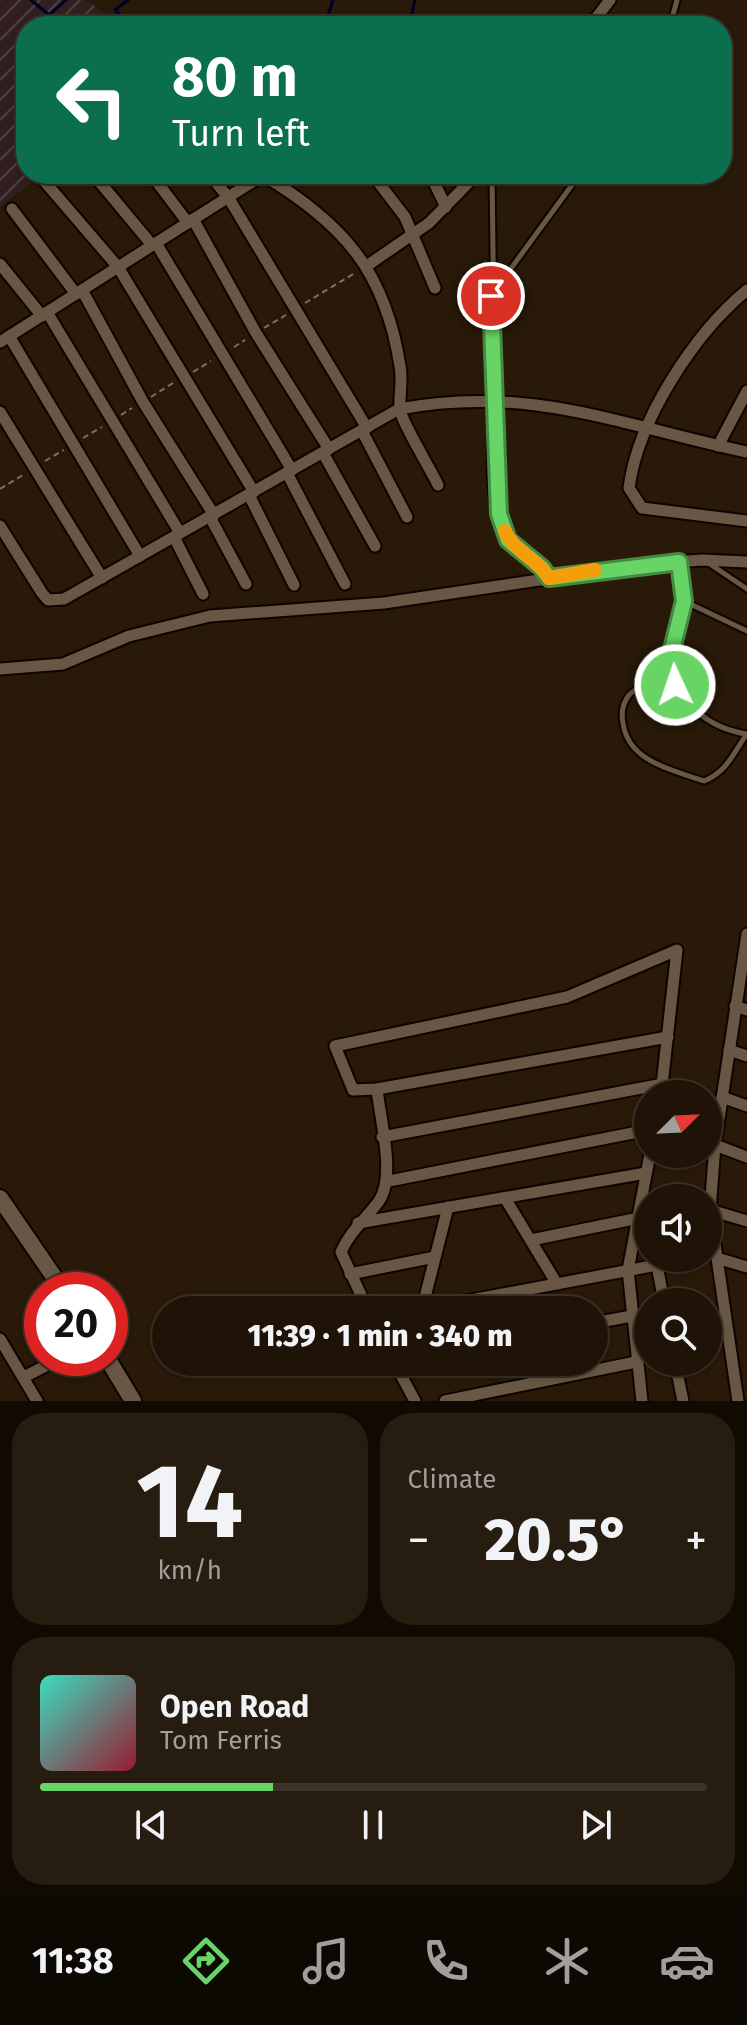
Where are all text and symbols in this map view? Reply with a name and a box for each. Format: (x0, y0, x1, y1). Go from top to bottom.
text: 80 m (172, 44, 298, 111)
icon: left (40, 48, 144, 152)
text: Turn left (172, 112, 310, 156)
pin (457, 262, 525, 330)
icon: arrive (469, 274, 513, 318)
position arrow (633, 643, 717, 727)
north arrow (634, 1080, 722, 1168)
map controls (634, 1080, 722, 1376)
button: sound (634, 1184, 722, 1272)
speed limit sign: 20 (24, 1272, 128, 1376)
button: search (634, 1288, 722, 1376)
text: 11:39 · 1 min · 340 m (248, 1318, 512, 1354)
text: 14 (136, 1440, 243, 1565)
text: Climate (408, 1464, 496, 1495)
text: 20.5° (485, 1504, 630, 1576)
text: − (408, 1514, 430, 1567)
text: + (685, 1514, 707, 1567)
text: km/h (158, 1555, 222, 1586)
text: Open Road (160, 1689, 309, 1725)
text: Tom Ferris (160, 1725, 282, 1756)
icon: previous (129, 1803, 173, 1847)
icon: pause (351, 1803, 395, 1847)
icon: next (574, 1803, 618, 1847)
icon: directions (178, 1933, 234, 1989)
icon: music (298, 1933, 354, 1989)
icon: phone (418, 1933, 474, 1989)
icon: climate (539, 1933, 595, 1989)
icon: car (659, 1933, 715, 1989)
text: 11:38 (32, 1939, 114, 1983)

